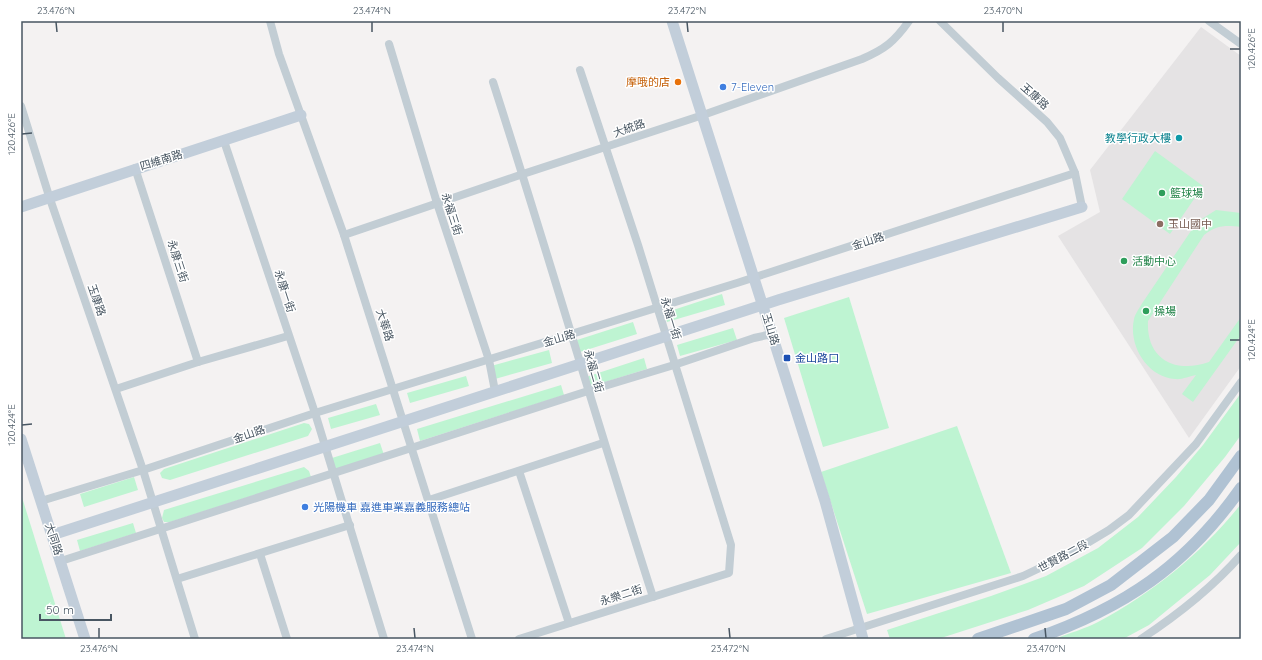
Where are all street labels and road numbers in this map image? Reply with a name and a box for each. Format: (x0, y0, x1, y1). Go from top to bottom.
street label: 玉康路 (1018, 80, 1052, 112)
street label: 大統路 (611, 116, 647, 140)
street label: 四維南路 (138, 147, 184, 173)
street label: 永福三街 (439, 191, 465, 237)
street label: 金山路 (850, 229, 886, 253)
street label: 永康三街 (165, 238, 191, 284)
street label: 永康一街 (272, 268, 298, 314)
street label: 玉康路 (85, 282, 109, 318)
street label: 永福一街 (658, 295, 684, 341)
street label: 大華路 (373, 307, 397, 343)
street label: 玉山路 (759, 311, 783, 347)
street label: 金山路 (541, 326, 577, 350)
street label: 永福二街 (581, 348, 607, 394)
street label: 金山路 (231, 422, 267, 446)
street label: 大同路 (42, 521, 66, 557)
street label: 世賢路二段 (1035, 537, 1091, 575)
street label: 永樂二街 (598, 582, 644, 608)

